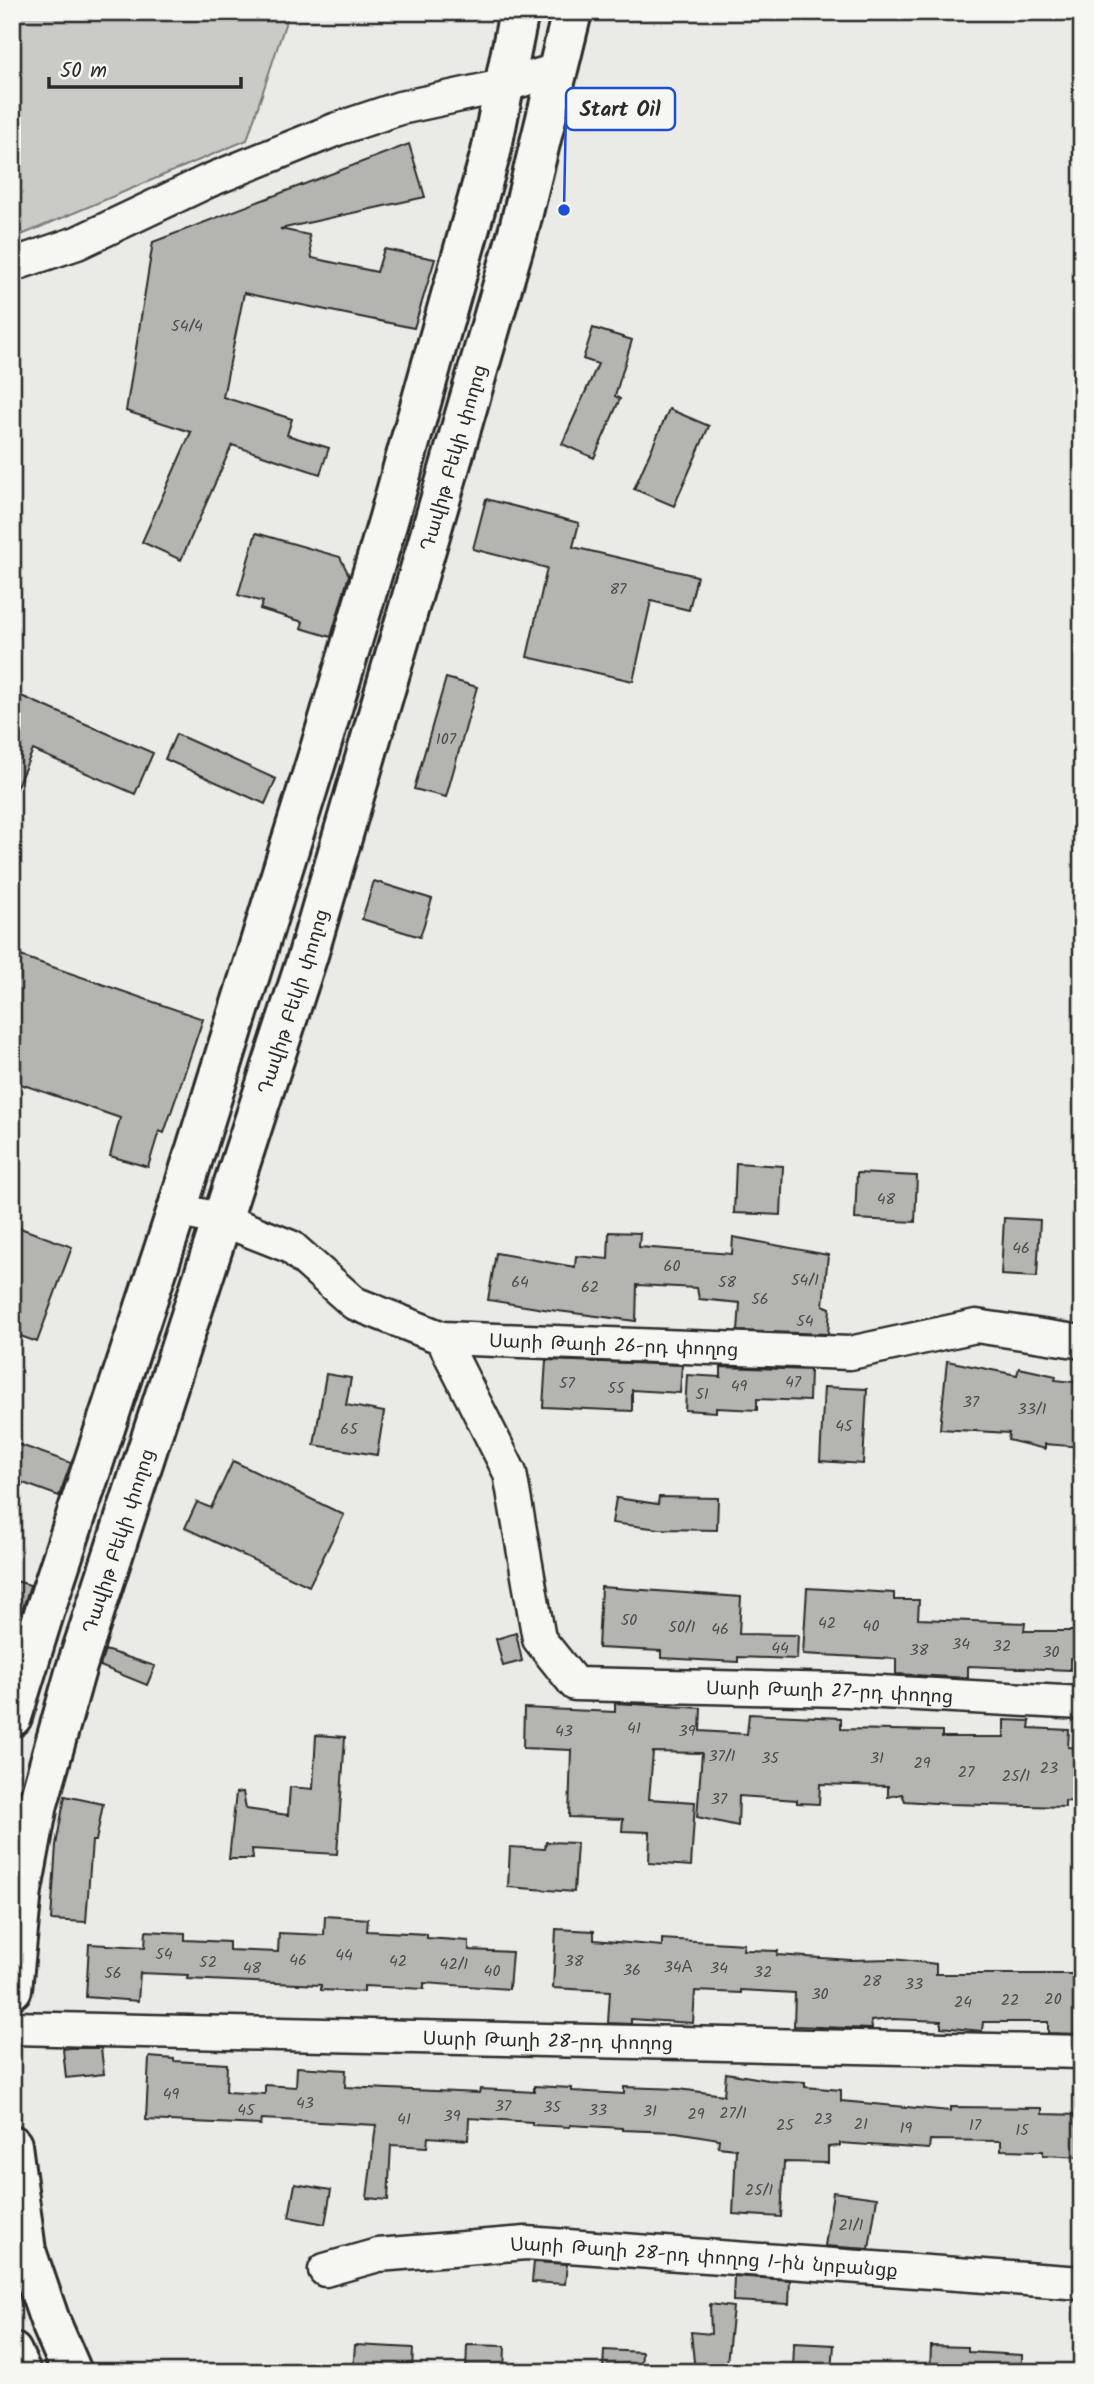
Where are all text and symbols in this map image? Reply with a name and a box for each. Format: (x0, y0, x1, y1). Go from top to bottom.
scale bar (49, 46, 242, 90)
text: 50 m (60, 55, 107, 88)
callout: Start Oil (566, 88, 675, 130)
text: Start Oil (580, 94, 661, 127)
house number: 54/4 (171, 314, 203, 339)
street label: Դավիթ Բեկի փողոց (413, 361, 496, 555)
house number: 87 (609, 577, 627, 602)
house number: 107 (436, 727, 457, 752)
street label: Դավիթ Բեկի փողոց (251, 906, 338, 1099)
house number: 48 (877, 1187, 896, 1212)
house number: 46 (1012, 1236, 1030, 1261)
house number: 60 (664, 1254, 680, 1279)
house number: 54/1 (791, 1268, 819, 1293)
house number: 64 (511, 1270, 529, 1295)
house number: 58 (718, 1270, 736, 1295)
house number: 62 (581, 1275, 599, 1300)
house number: 56 (751, 1287, 769, 1312)
house number: 54 (796, 1309, 814, 1334)
street label: Սարի Թաղի 26-րդ փողոց (488, 1327, 739, 1366)
house number: 47 (785, 1370, 802, 1395)
house number: 57 (559, 1371, 576, 1396)
house number: 49 (731, 1374, 748, 1399)
house number: 55 (607, 1376, 626, 1401)
house number: 51 (695, 1382, 709, 1407)
house number: 37 (963, 1390, 980, 1415)
house number: 33/1 (1018, 1397, 1046, 1422)
house number: 45 (835, 1414, 854, 1439)
house number: 65 (340, 1417, 359, 1442)
street label: Դավիթ Բեկի փողոց (75, 1445, 164, 1638)
house number: 50 (621, 1608, 637, 1633)
house number: 42 (818, 1611, 836, 1636)
house number: 40 (863, 1614, 879, 1639)
house number: 50/1 (668, 1615, 696, 1640)
house number: 46 (711, 1617, 729, 1642)
house number: 34 (952, 1632, 970, 1657)
house number: 32 (993, 1634, 1011, 1659)
house number: 44 (771, 1636, 789, 1661)
house number: 38 (910, 1638, 929, 1663)
house number: 30 (1042, 1640, 1060, 1665)
street label: Սարի Թաղի 27-րդ փողոց (705, 1674, 954, 1713)
house number: 41 (627, 1716, 641, 1741)
house number: 43 (555, 1719, 573, 1744)
house number: 39 (679, 1719, 696, 1744)
house number: 37/1 (708, 1744, 736, 1769)
house number: 35 (761, 1746, 780, 1771)
house number: 31 (870, 1746, 884, 1771)
house number: 29 (913, 1751, 931, 1776)
house number: 23 (1040, 1756, 1058, 1781)
house number: 27 (958, 1760, 975, 1785)
house number: 25/1 (1002, 1764, 1030, 1789)
house number: 37 (711, 1787, 728, 1812)
house number: 54 (155, 1942, 173, 1967)
house number: 44 (335, 1943, 353, 1968)
house number: 46 (289, 1948, 307, 1973)
house number: 42 (389, 1949, 407, 1974)
house number: 38 (565, 1949, 584, 1974)
house number: 52 (199, 1950, 217, 1975)
house number: 42/1 (440, 1952, 468, 1977)
house number: 34А (664, 1955, 693, 1980)
house number: 48 (243, 1956, 262, 1981)
house number: 34 (710, 1956, 728, 1981)
house number: 36 (623, 1958, 641, 1983)
house number: 40 (484, 1959, 500, 1984)
house number: 32 (754, 1960, 772, 1985)
house number: 56 (104, 1961, 122, 1986)
house number: 28 (863, 1969, 882, 1994)
house number: 33 (905, 1972, 923, 1997)
house number: 30 (811, 1982, 829, 2007)
house number: 20 (1044, 1987, 1062, 2012)
house number: 22 (1001, 1988, 1019, 2013)
house number: 24 (954, 1990, 972, 2015)
street label: Սարի Թաղի 28-րդ փողոց (422, 2024, 673, 2060)
house number: 49 (163, 2082, 180, 2107)
house number: 43 (296, 2091, 314, 2116)
house number: 37 (495, 2094, 512, 2119)
house number: 35 (543, 2095, 562, 2120)
house number: 45 (237, 2098, 256, 2123)
house number: 33 (589, 2098, 607, 2123)
house number: 31 (643, 2099, 657, 2124)
house number: 27/1 (719, 2101, 747, 2126)
house number: 29 (687, 2102, 705, 2127)
house number: 39 (444, 2104, 461, 2129)
house number: 41 (397, 2107, 411, 2132)
house number: 23 (814, 2107, 832, 2132)
house number: 21 (854, 2112, 868, 2137)
house number: 25 (776, 2113, 795, 2138)
house number: 17 (969, 2113, 982, 2138)
house number: 19 (900, 2116, 913, 2141)
house number: 15 (1015, 2118, 1030, 2143)
house number: 25/1 (745, 2178, 773, 2203)
house number: 21/1 (838, 2213, 864, 2238)
street label: Սարի Թաղի 28-րդ փողոց 1-ին նրբանցք (509, 2230, 899, 2287)

